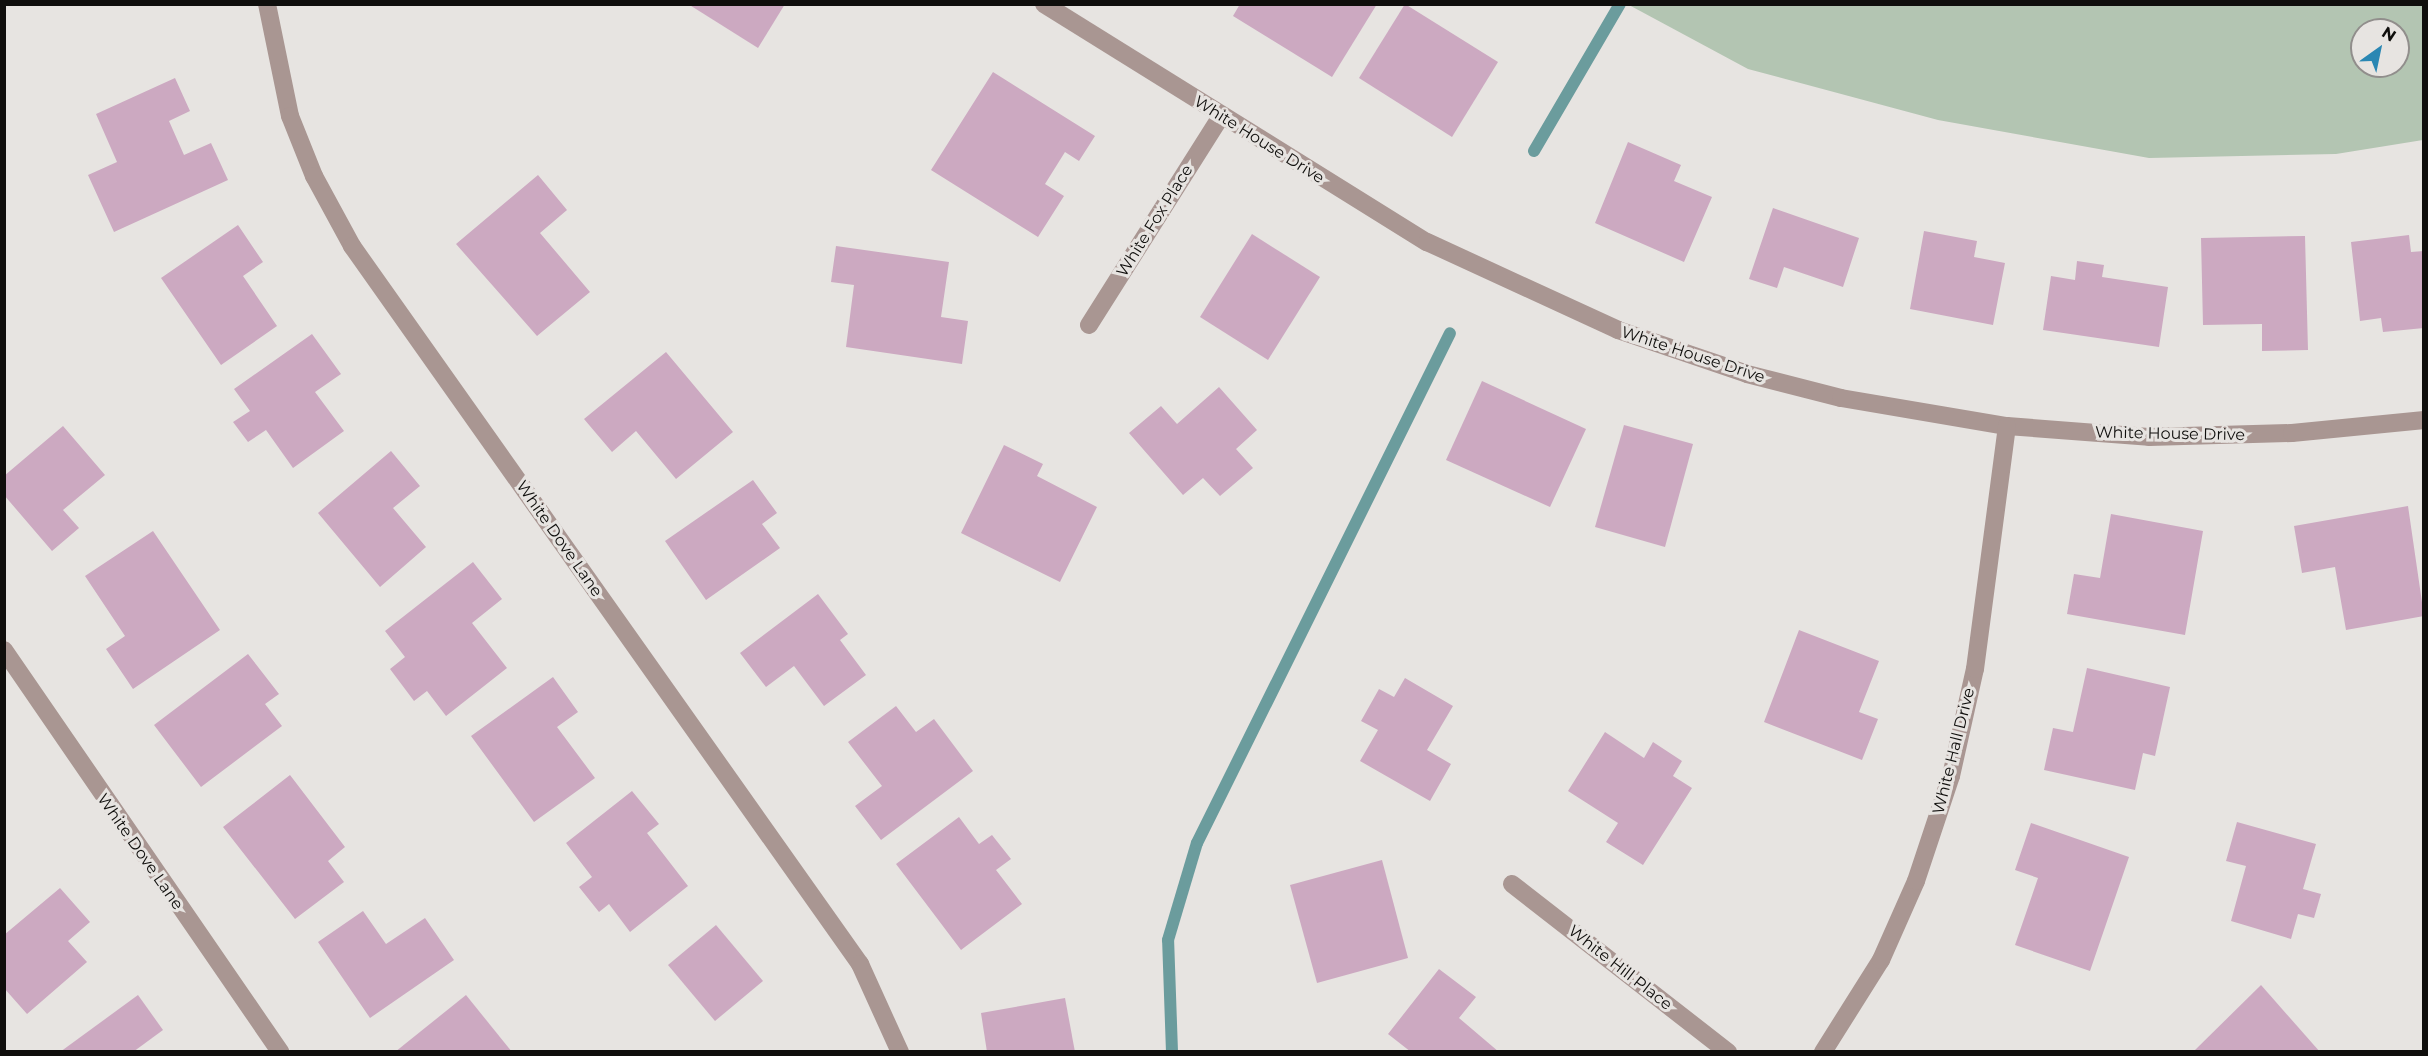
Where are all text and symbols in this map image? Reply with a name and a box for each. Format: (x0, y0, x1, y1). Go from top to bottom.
north arrow (2350, 18, 2410, 78)
text: N (2378, 23, 2400, 46)
street label: White House Drive (1190, 92, 1328, 188)
street label: White Fox Place (1113, 161, 1197, 281)
street label: White House Drive (1619, 323, 1767, 387)
street label: White House Drive (2095, 423, 2245, 445)
street label: White Dove Lane (512, 477, 606, 601)
street label: White Hall Drive (1929, 686, 1979, 816)
street label: White Dove Lane (93, 790, 187, 914)
street label: White Hill Place (1564, 922, 1676, 1014)

